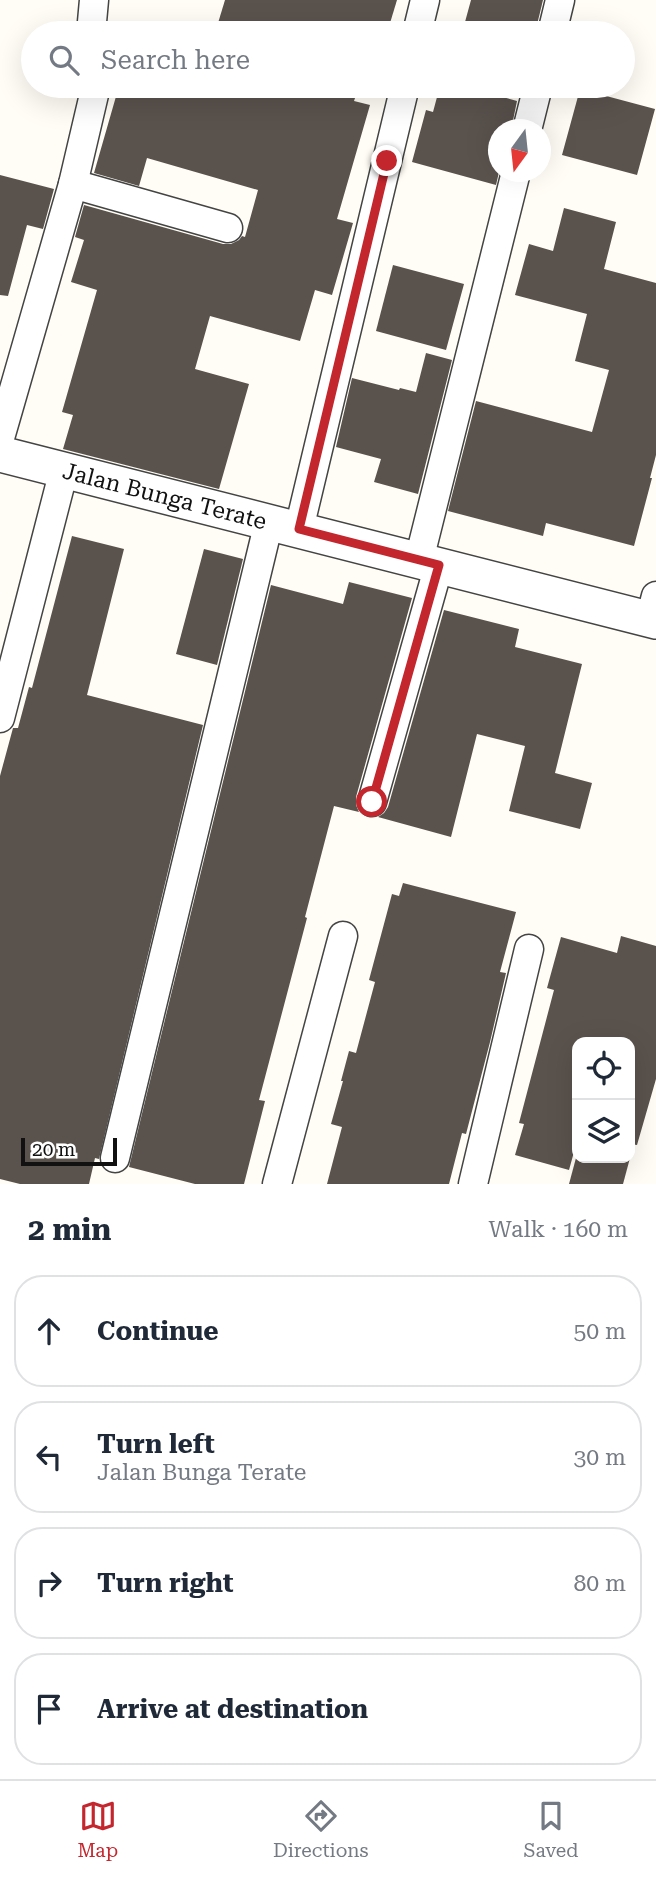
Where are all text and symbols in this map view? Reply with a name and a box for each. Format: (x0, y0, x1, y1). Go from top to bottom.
search box (21, 21, 635, 98)
icon: search (45, 41, 83, 79)
text: Search here (101, 45, 250, 75)
north arrow (488, 119, 551, 182)
route end (371, 145, 402, 176)
street label: Jalan Bunga Terate (60, 457, 270, 535)
route start (356, 786, 387, 817)
map controls (572, 1037, 635, 1163)
button: locate (572, 1037, 635, 1100)
button: layers (572, 1100, 635, 1163)
scale bar (21, 1135, 117, 1167)
text: 20 m (32, 1138, 75, 1161)
text: 2 min (28, 1212, 111, 1247)
text: Walk · 160 m (489, 1216, 628, 1243)
icon: ahead (30, 1312, 68, 1350)
text: Continue (97, 1316, 219, 1346)
text: 50 m (573, 1318, 626, 1345)
text: Turn left (97, 1429, 215, 1459)
icon: left (30, 1438, 68, 1476)
text: 30 m (573, 1444, 626, 1471)
text: Jalan Bunga Terate (97, 1459, 306, 1486)
icon: right (30, 1564, 68, 1602)
text: Turn right (97, 1568, 233, 1598)
text: 80 m (573, 1570, 626, 1597)
icon: arrive (30, 1690, 68, 1728)
text: Arrive at destination (97, 1694, 368, 1724)
tab: Map (77, 1797, 118, 1862)
tab: Directions (273, 1797, 369, 1862)
tab: Saved (523, 1797, 579, 1862)

